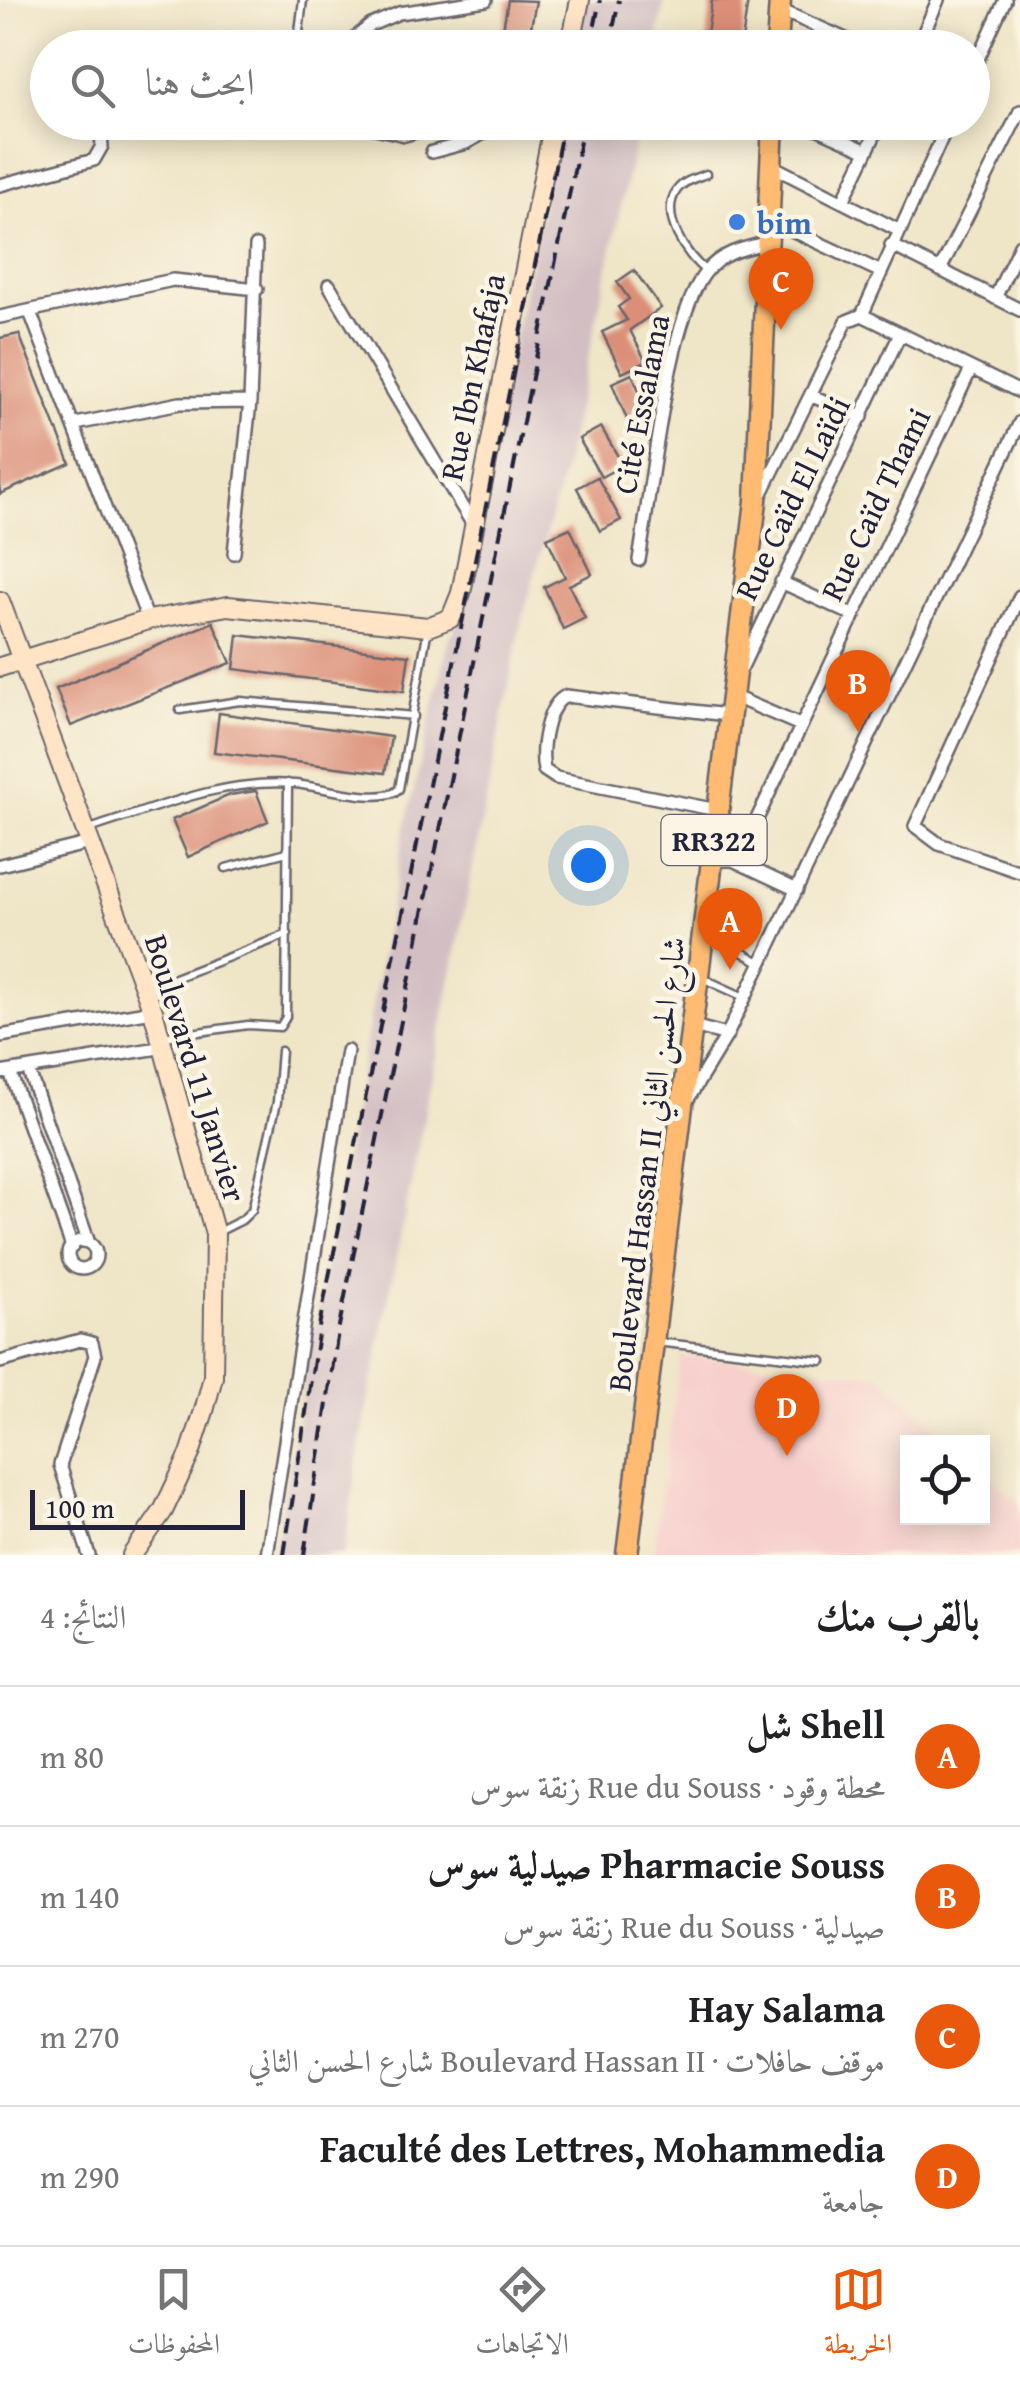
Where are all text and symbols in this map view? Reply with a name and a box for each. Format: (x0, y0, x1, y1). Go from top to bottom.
search box (30, 30, 990, 140)
text: ابحث هنا (145, 53, 255, 109)
icon: search (65, 58, 120, 113)
place label: bim (757, 199, 812, 246)
marker: bim (726, 211, 748, 233)
pin: C (748, 248, 814, 330)
street label: Rue Ibn Khafaja (427, 269, 517, 485)
street label: Cité Essalama (601, 310, 681, 498)
street label: Rue Caïd El Laïdi (722, 388, 862, 608)
street label: Rue Caïd Thami (808, 400, 942, 608)
pin: B (826, 650, 890, 732)
road number: RR322 (662, 815, 766, 865)
your location (563, 840, 614, 891)
pin: A (698, 888, 762, 970)
street label: Boulevard 11 Janvier (133, 929, 259, 1207)
street label: Boulevard Hassan II شارع الحسن الثاني (595, 934, 701, 1394)
pin: D (754, 1374, 820, 1456)
map controls (900, 1435, 990, 1525)
button: locate (900, 1435, 990, 1525)
scale bar (30, 1485, 245, 1530)
text: 100 m (45, 1487, 114, 1528)
text: بالقرب منك (816, 1584, 980, 1645)
text: النتائج: 4 (40, 1593, 126, 1640)
text: Shell شل (746, 1696, 885, 1752)
text: 80 m (40, 1733, 104, 1780)
text: A (937, 1733, 958, 1780)
text: محطة وقود · Rue du Souss زنقة سوس (470, 1763, 885, 1810)
text: Pharmacie Souss صيدلية سوس (427, 1836, 885, 1892)
text: 140 m (40, 1873, 119, 1920)
text: B (938, 1873, 957, 1920)
text: صيدلية · Rue du Souss زنقة سوس (503, 1903, 885, 1950)
text: Hay Salama (689, 1980, 885, 2036)
text: 270 m (40, 2013, 119, 2060)
text: C (938, 2013, 957, 2060)
text: موقف حافلات · Boulevard Hassan II شارع الحسن الثاني (248, 2037, 885, 2084)
text: Faculté des Lettres, Mohammedia (320, 2120, 885, 2176)
text: 290 m (40, 2153, 119, 2200)
text: D (937, 2153, 958, 2200)
text: جامعة (822, 2177, 885, 2224)
tab: المحفوظات (128, 2262, 220, 2371)
tab: الاتجاهات (475, 2262, 569, 2371)
tab: الخريطة (824, 2262, 892, 2371)

